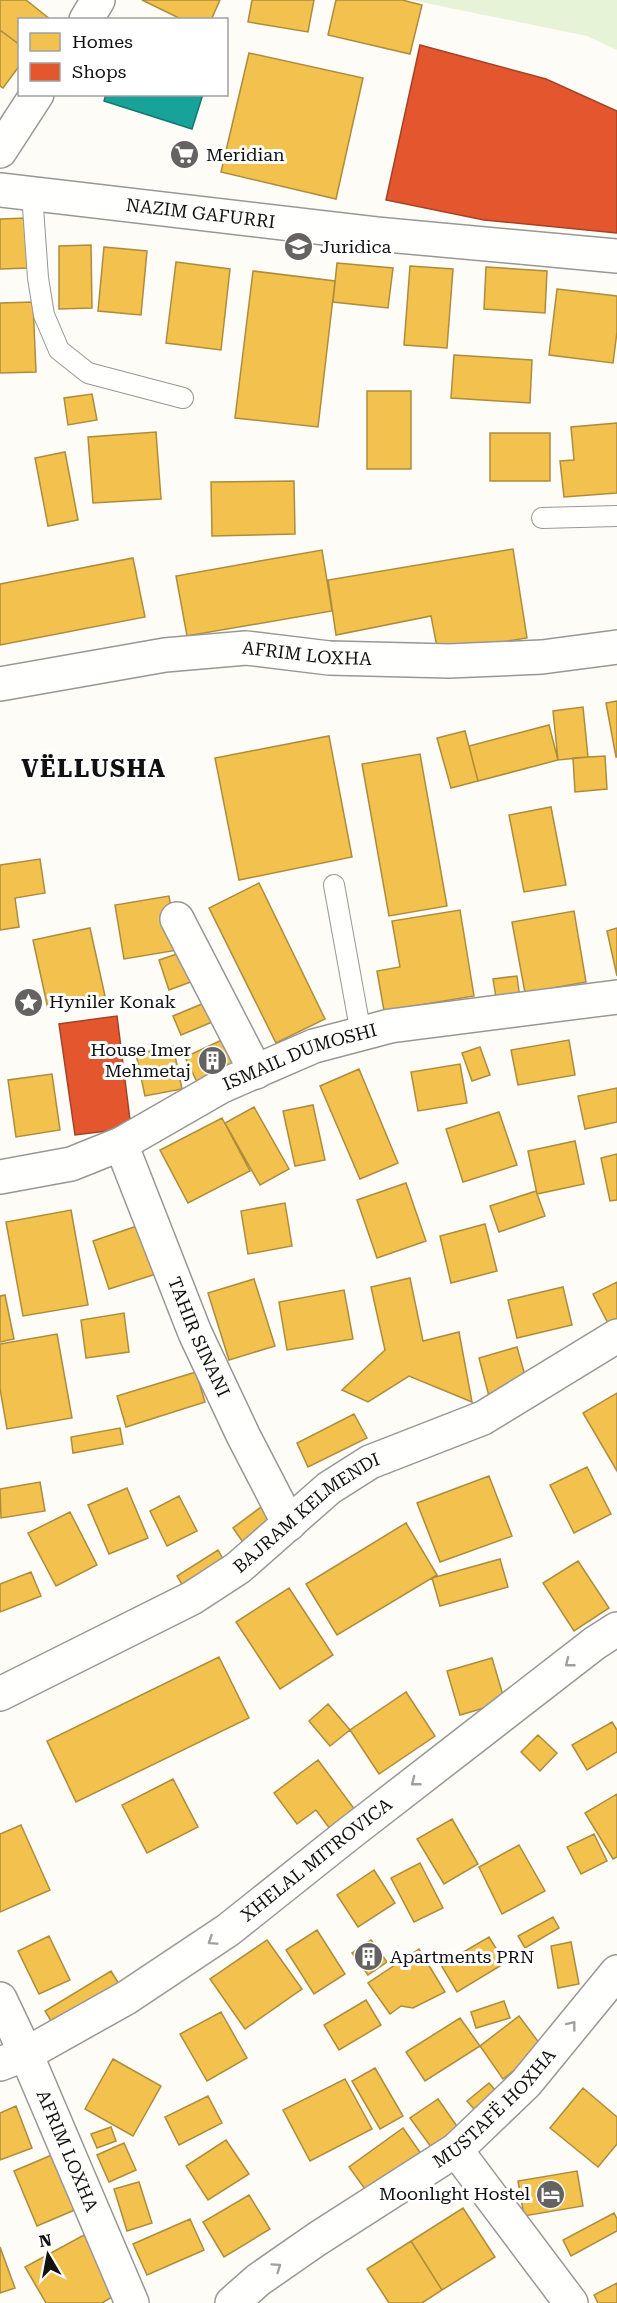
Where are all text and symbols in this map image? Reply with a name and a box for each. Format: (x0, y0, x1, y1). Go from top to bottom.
legend (18, 18, 228, 96)
text: Homes (72, 31, 133, 52)
text: Shops (72, 61, 126, 82)
supermarket icon: Meridian (169, 139, 201, 171)
place label: Meridian (206, 144, 285, 165)
street label: NAZIM GAFURRI (125, 194, 277, 232)
school or university icon: Juridica (283, 231, 315, 263)
place label: Juridica (320, 236, 392, 257)
street label: AFRIM LOXHA (241, 637, 372, 669)
district label: VËLLUSHA (21, 753, 167, 783)
place icon: Hyniler Konak (12, 986, 44, 1018)
place label: Hyniler Konak (49, 991, 176, 1012)
street label: ISMAIL DUMOSHI (220, 1019, 379, 1094)
place label: House Imer Mehmetaj (91, 1039, 191, 1081)
building icon: House Imer Mehmetaj (196, 1044, 228, 1076)
street label: TAHIR SINANI (164, 1274, 235, 1400)
street label: BAJRAM KELMENDI (229, 1448, 383, 1577)
one-way arrow (565, 1655, 576, 1666)
one-way arrow (411, 1775, 422, 1786)
street label: XHELAL MITROVICA (237, 1793, 396, 1926)
one-way arrow (208, 1934, 219, 1945)
building icon: Apartments PRN (353, 1941, 385, 1973)
place label: Apartments PRN (390, 1946, 534, 1967)
one-way arrow (565, 2021, 576, 2032)
street label: MUSTAFË HOXHA (429, 2044, 560, 2172)
street label: AFRIM LOXHA (33, 2087, 103, 2215)
hotel icon: Moonlıght Hostel (535, 2178, 567, 2210)
place label: Moonlıght Hostel (379, 2183, 530, 2204)
north arrow (18, 2225, 78, 2285)
text: N (38, 2230, 53, 2251)
one-way arrow (271, 2263, 282, 2274)

